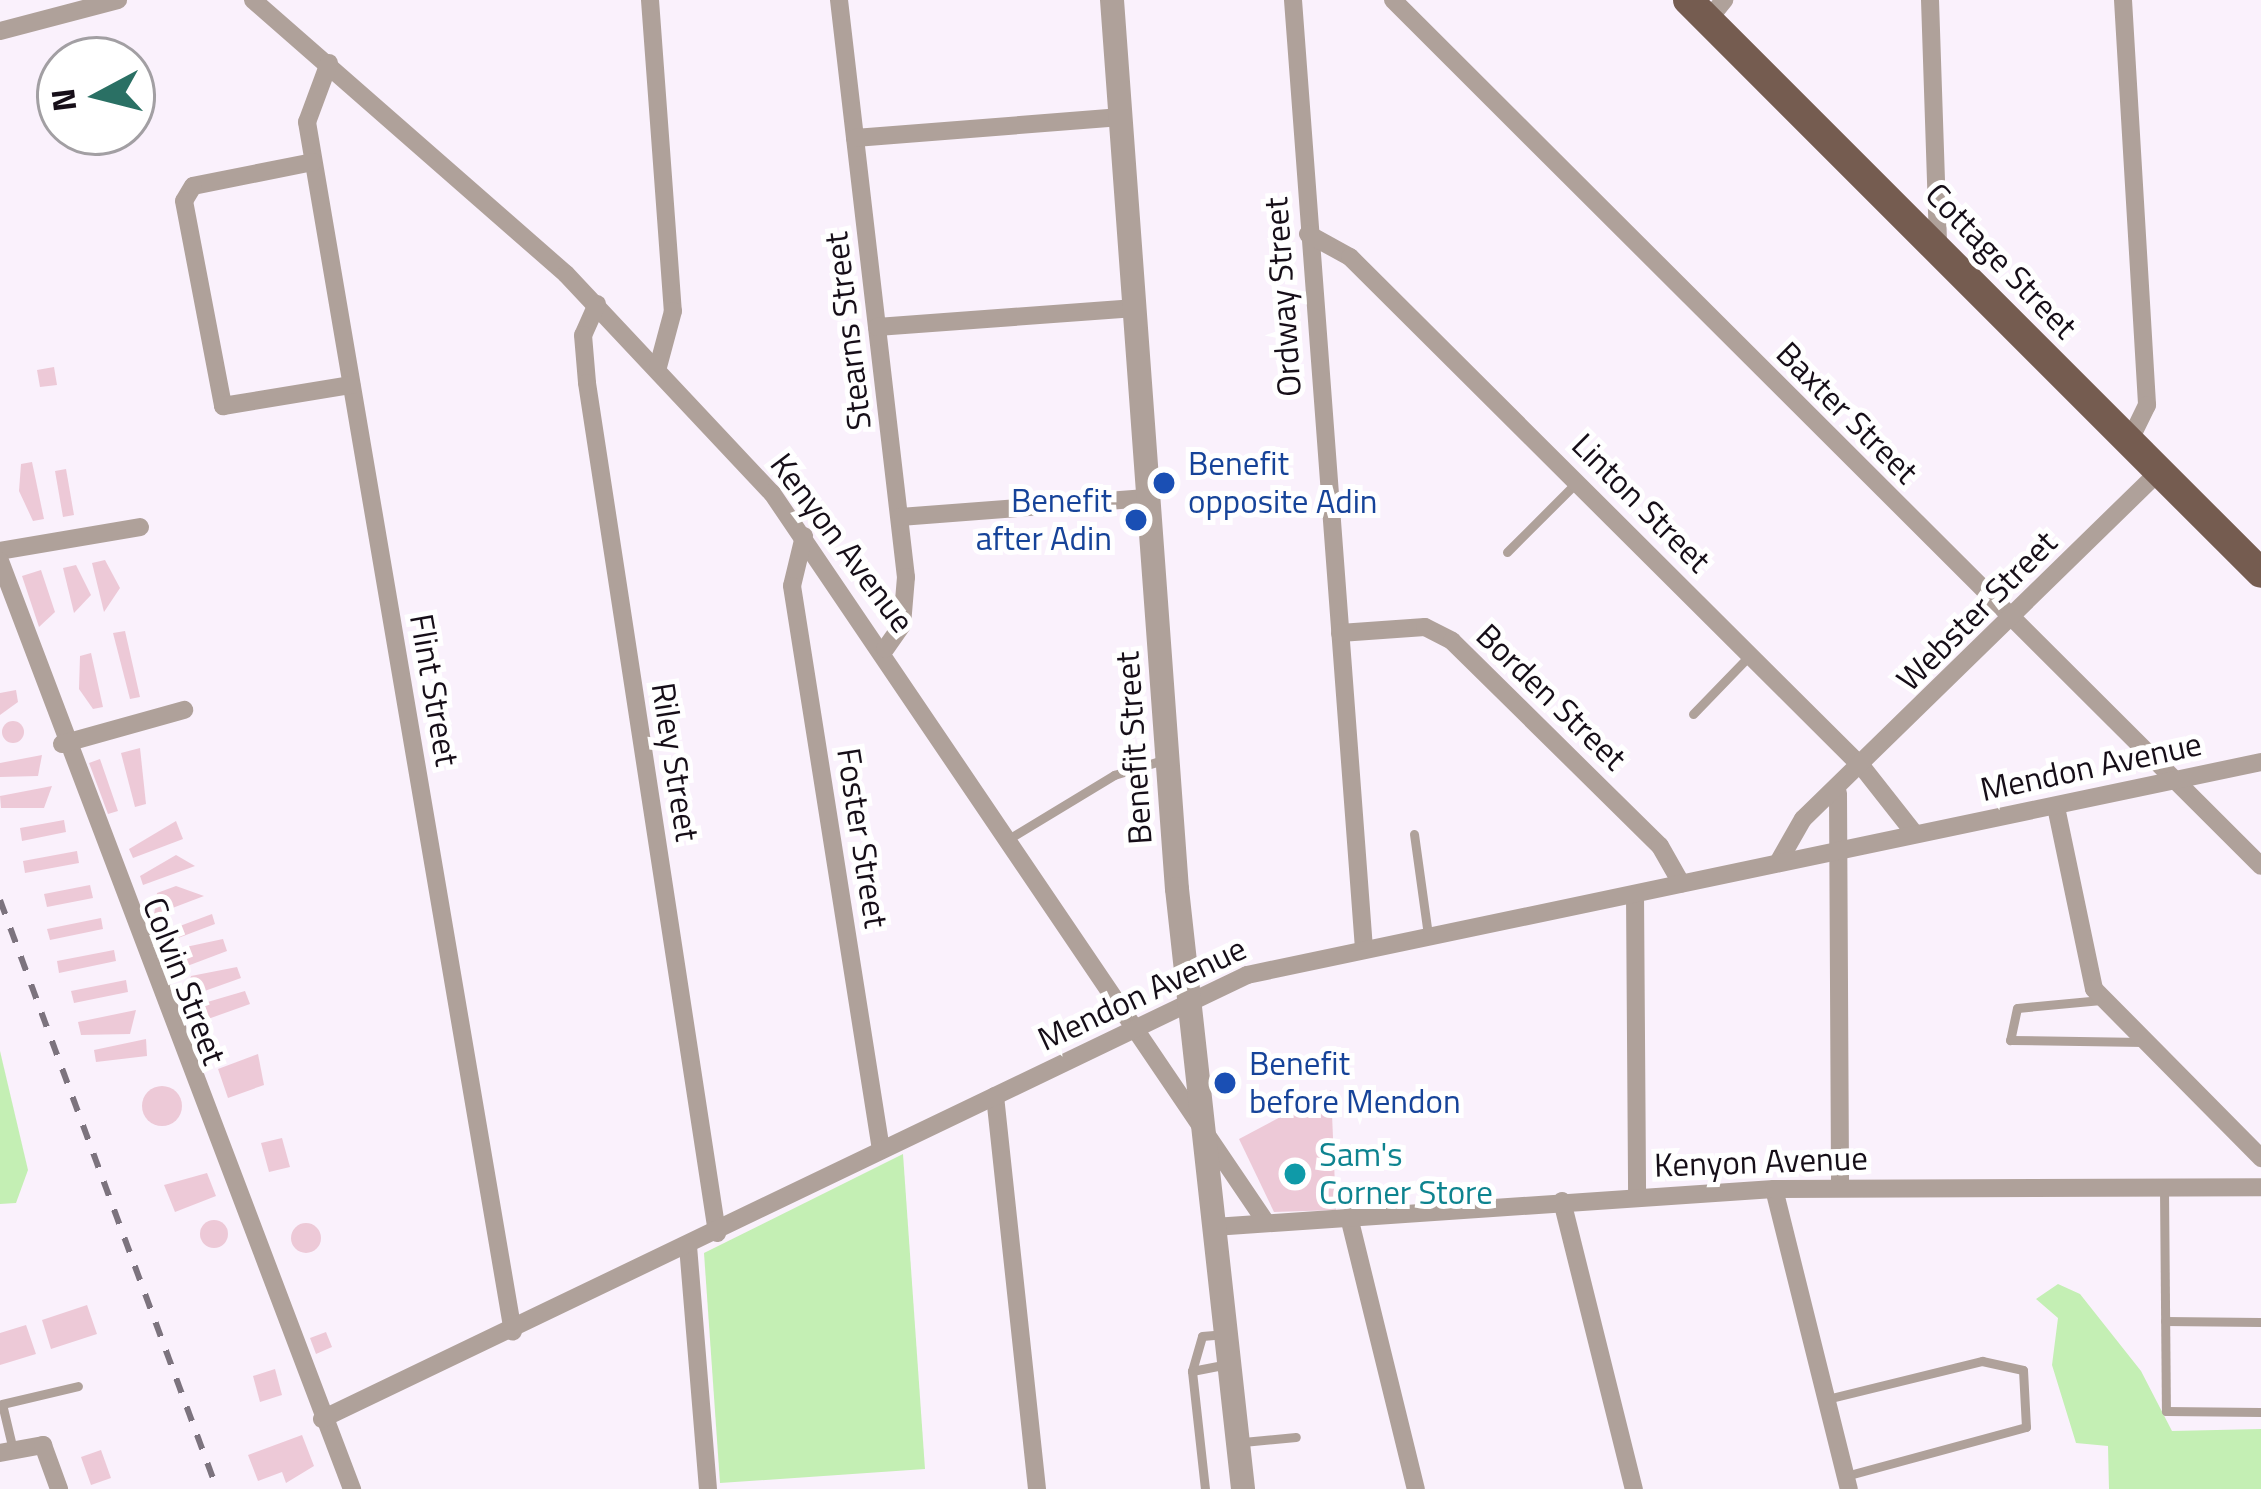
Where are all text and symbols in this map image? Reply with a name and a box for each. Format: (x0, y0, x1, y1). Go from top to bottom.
north arrow (36, 36, 156, 156)
text: N (37, 86, 89, 114)
street label: Cottage Street (1917, 175, 2085, 347)
street label: Ordway Street (1256, 196, 1310, 398)
street label: Stearns Street (816, 230, 880, 432)
street label: Baxter Street (1768, 334, 1926, 492)
street label: Linton Street (1563, 425, 1719, 581)
place label: Benefit opposite Adin (1188, 444, 1378, 522)
street label: Kenyon Avenue (762, 446, 922, 640)
marker: Benefit opposite Adin (1151, 470, 1177, 496)
place label: Benefit after Adin (976, 481, 1112, 559)
marker: Benefit after Adin (1123, 507, 1149, 533)
street label: Webster Street (1889, 523, 2065, 699)
street label: Flint Street (401, 611, 467, 769)
street label: Borden Street (1468, 616, 1634, 778)
street label: Benefit Street (1108, 650, 1160, 846)
street label: Riley Street (643, 680, 707, 844)
street label: Mendon Avenue (1977, 724, 2205, 810)
street label: Foster Street (828, 745, 896, 931)
street label: Colvin Street (134, 892, 234, 1070)
street label: Mendon Avenue (1032, 929, 1252, 1059)
place label: Benefit before Mendon (1249, 1044, 1461, 1122)
marker: Benefit before Mendon (1212, 1070, 1238, 1096)
place label: Sam's Corner Store (1319, 1135, 1493, 1213)
street label: Kenyon Avenue (1654, 1138, 1868, 1186)
marker: Sam's Corner Store (1282, 1161, 1308, 1187)

